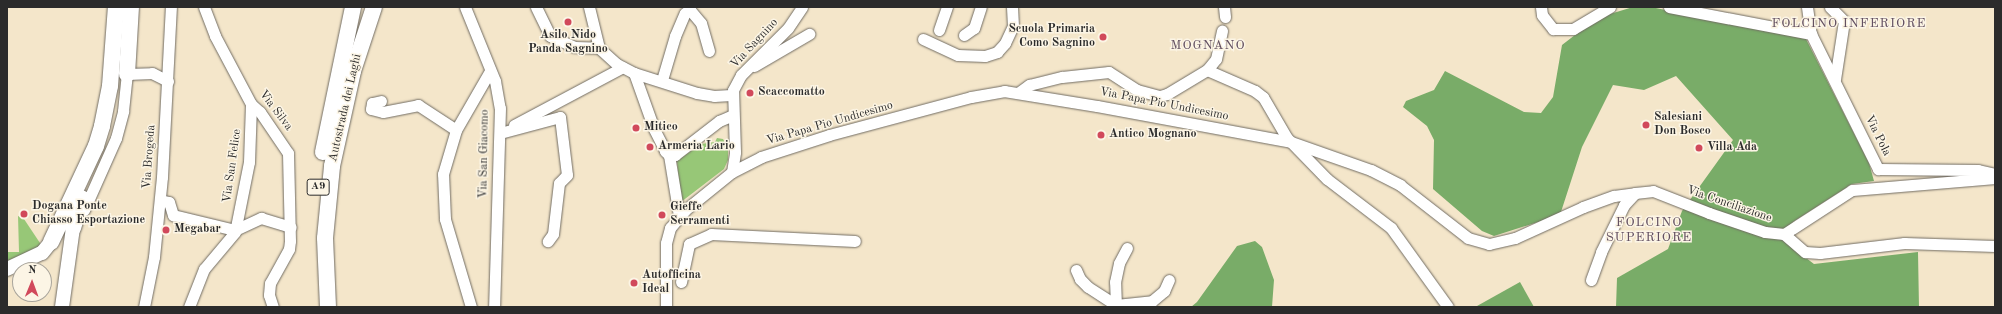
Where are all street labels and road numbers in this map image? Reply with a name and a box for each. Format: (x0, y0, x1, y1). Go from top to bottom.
street label: Via Sagnino (728, 16, 782, 72)
street label: Autostrada dei Laghi (327, 53, 365, 163)
street label: Via Papa Pio Undicesimo (1098, 85, 1230, 125)
street label: Via Silva (255, 88, 295, 134)
street label: Via Papa Pio Undicesimo (765, 99, 895, 149)
street label: Via San Giacomo (477, 109, 493, 199)
street label: Via Pola (1861, 113, 1893, 159)
street label: Via Brogeda (141, 124, 159, 190)
street label: Via San Felice (221, 128, 245, 204)
road number: A9 (306, 178, 330, 196)
street label: Via Conciliazione (1685, 184, 1773, 226)

